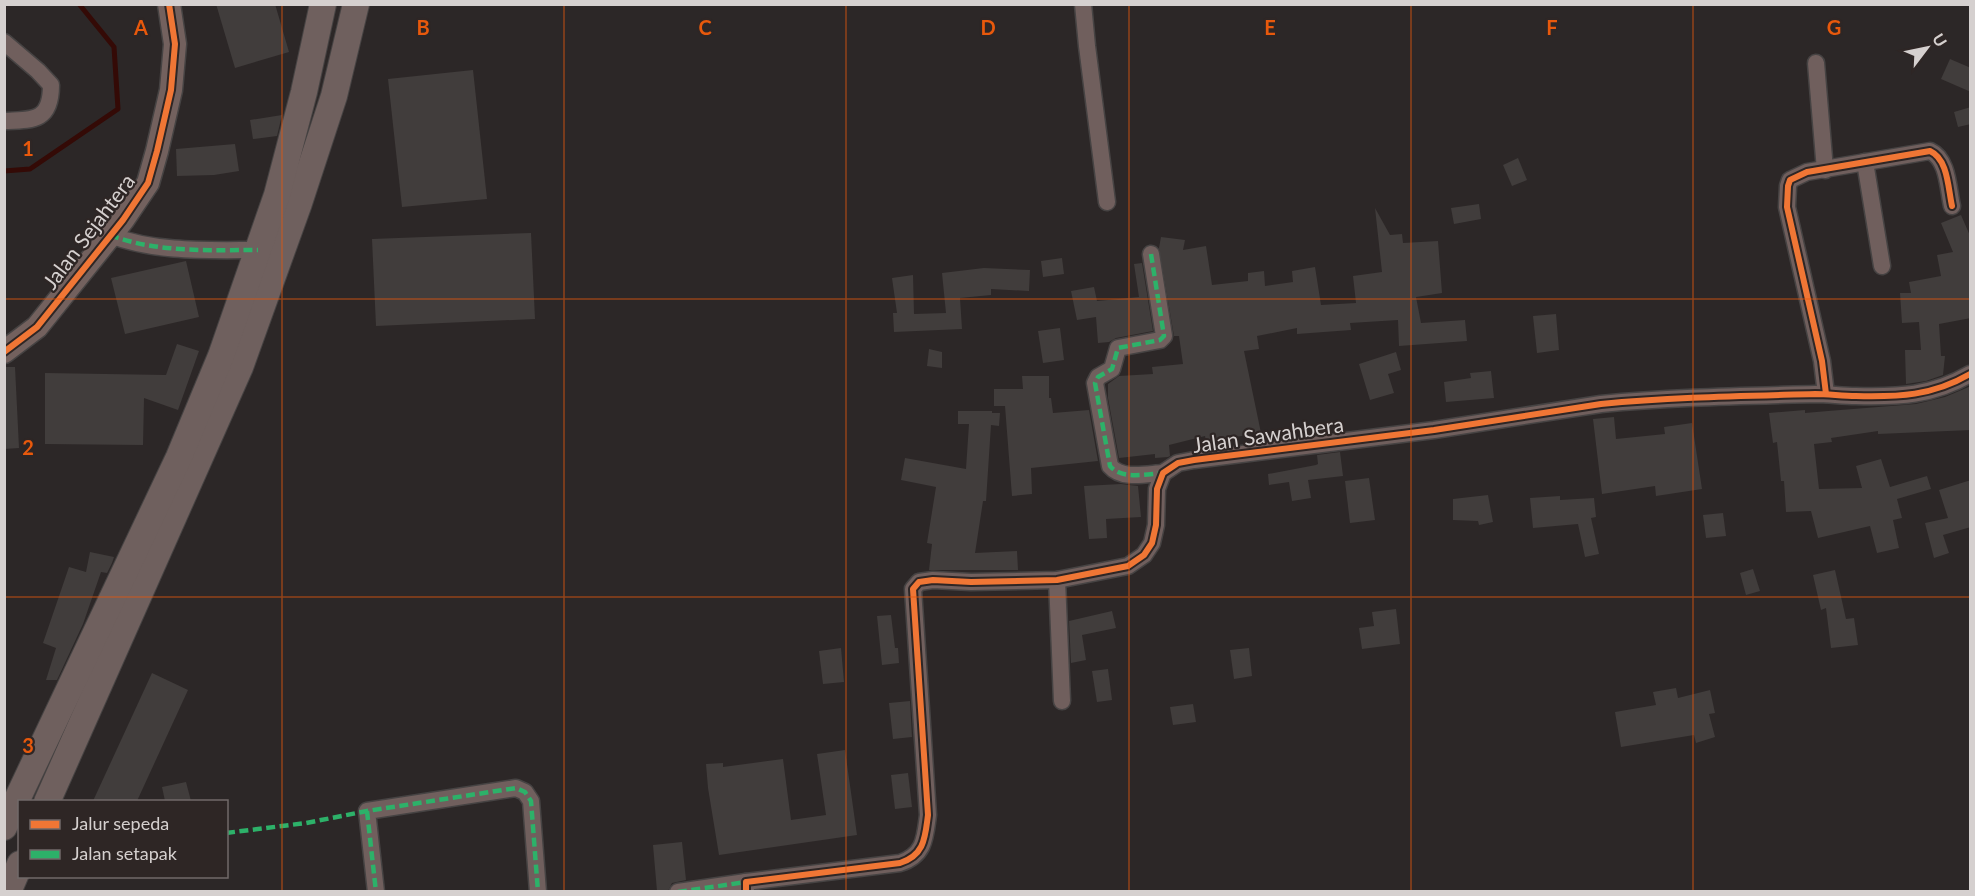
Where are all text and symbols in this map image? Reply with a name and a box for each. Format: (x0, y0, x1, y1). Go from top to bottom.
text: A (133, 15, 148, 39)
text: B (416, 15, 430, 39)
text: C (698, 15, 712, 39)
text: D (980, 15, 996, 39)
text: E (1264, 15, 1276, 39)
text: F (1546, 15, 1558, 39)
text: G (1827, 15, 1841, 39)
north arrow (1897, 18, 1957, 78)
text: U (1929, 30, 1951, 50)
text: 1 (22, 136, 34, 160)
street label: Jalan Sejahtera (37, 169, 139, 293)
street label: Jalan Sawahbera (1191, 411, 1345, 457)
text: 2 (22, 435, 34, 459)
text: 3 (22, 733, 34, 757)
legend (18, 800, 228, 878)
text: Jalur sepeda (72, 812, 169, 834)
text: Jalan setapak (72, 842, 178, 864)

